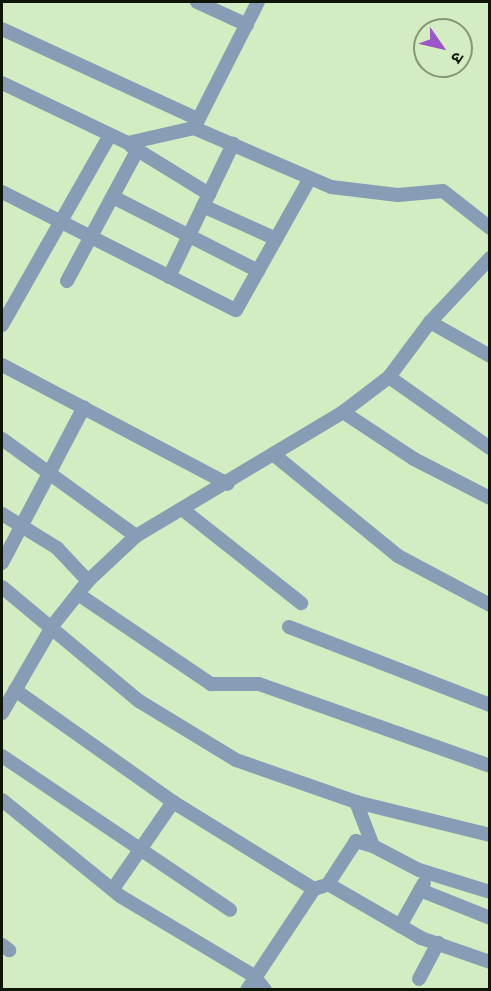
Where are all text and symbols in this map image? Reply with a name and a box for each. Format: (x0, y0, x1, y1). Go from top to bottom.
north arrow (413, 18, 473, 78)
text: उ (446, 48, 467, 66)

